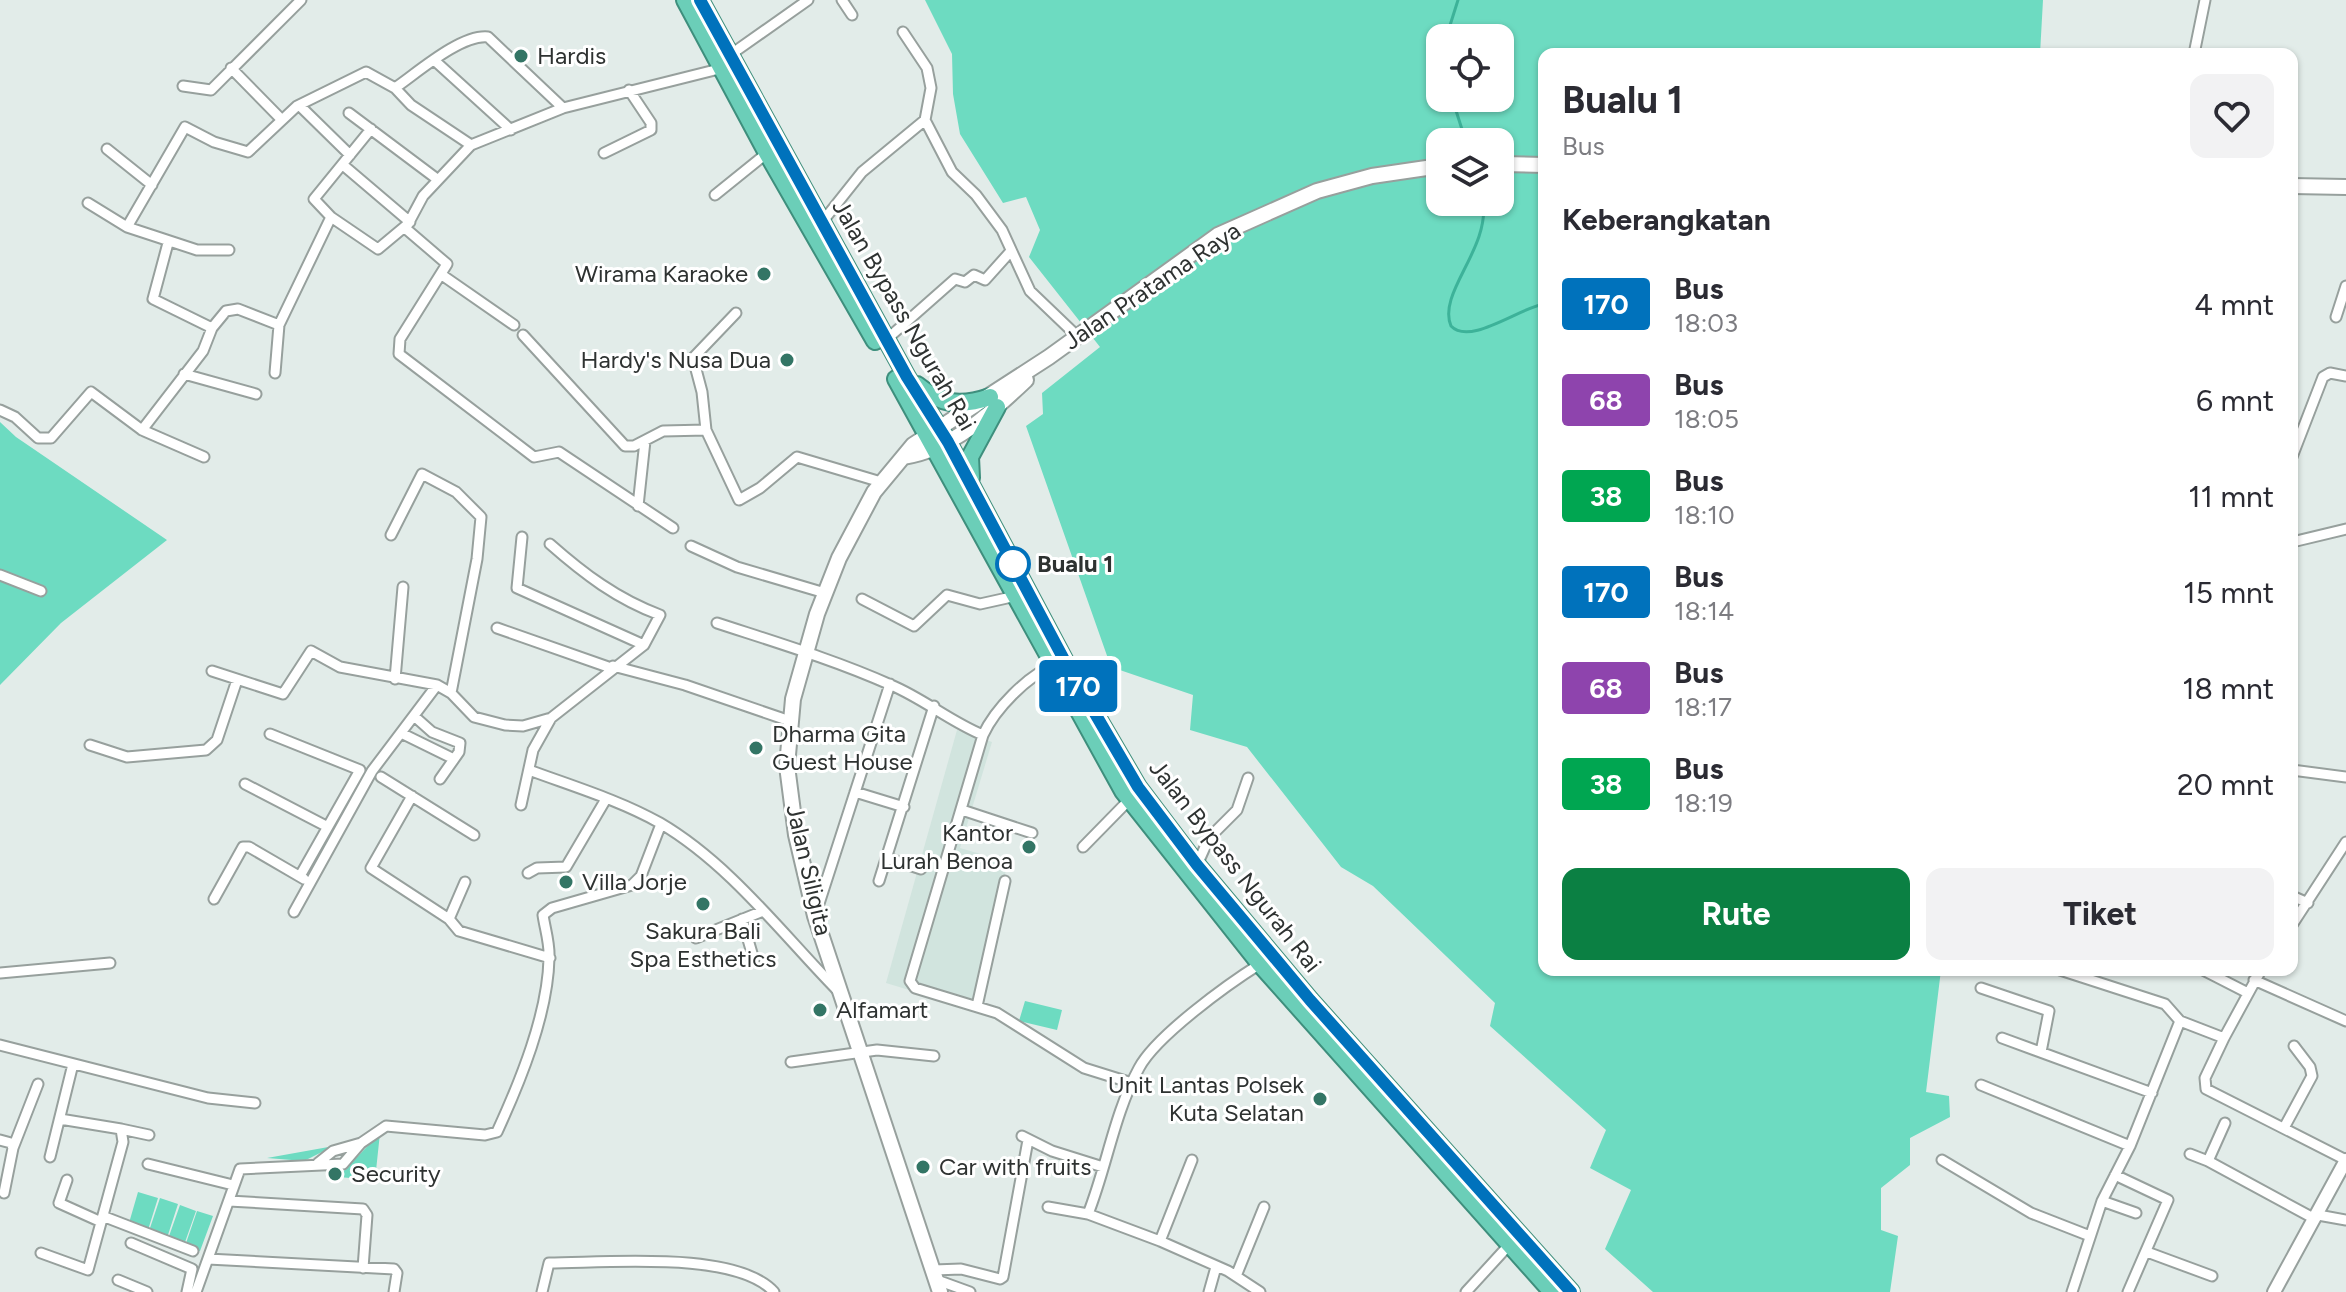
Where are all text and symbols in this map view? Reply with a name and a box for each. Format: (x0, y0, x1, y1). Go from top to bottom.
map controls (1426, 24, 1514, 216)
button: locate (1426, 24, 1514, 112)
place label: Hardis (537, 41, 606, 70)
marker: Hardis (512, 47, 530, 65)
button: heart (2190, 74, 2274, 158)
text: Bualu 1 (1562, 77, 1683, 123)
button: layers (1426, 128, 1514, 216)
text: Bus (1562, 130, 1605, 162)
street label: Jalan Bypass Ngurah Rai (826, 194, 982, 435)
text: Keberangkatan (1562, 201, 1771, 238)
street label: Jalan Pratama Raya (1058, 216, 1246, 356)
place label: Wirama Karaoke (575, 259, 748, 288)
marker: Wirama Karaoke (755, 265, 773, 283)
text: Bus (1674, 270, 1723, 307)
text: 4 mnt (2194, 286, 2274, 323)
text: 170 (1583, 287, 1629, 321)
text: 18:03 (1674, 307, 1738, 339)
place label: Hardy's Nusa Dua (581, 345, 771, 374)
marker: Hardy's Nusa Dua (778, 351, 796, 369)
text: Bus (1674, 366, 1723, 403)
text: 6 mnt (2196, 382, 2274, 419)
text: 68 (1589, 383, 1623, 417)
text: 18:05 (1674, 403, 1739, 435)
text: Bus (1674, 462, 1723, 499)
text: 11 mnt (2188, 478, 2274, 515)
text: 38 (1590, 479, 1622, 513)
text: 18:10 (1674, 499, 1735, 531)
marker: Bualu 1 (996, 547, 1030, 581)
place label: Bualu 1 (1037, 549, 1114, 578)
text: Bus (1674, 558, 1723, 595)
text: 15 mnt (2183, 574, 2274, 611)
text: 170 (1583, 575, 1629, 609)
text: 18:14 (1674, 595, 1734, 627)
text: Bus (1674, 654, 1723, 691)
line badge: 170 (1032, 660, 1124, 712)
text: 170 (1055, 669, 1101, 703)
text: 18 mnt (2182, 670, 2274, 707)
text: 68 (1589, 671, 1623, 705)
text: 18:17 (1674, 691, 1732, 723)
place label: Dharma Gita Guest House (772, 719, 913, 776)
marker: Dharma Gita Guest House (747, 739, 765, 757)
text: Bus (1674, 750, 1723, 787)
street label: Jalan Bypass Ngurah Rai (1143, 754, 1327, 978)
text: 20 mnt (2177, 766, 2274, 803)
text: 38 (1590, 767, 1622, 801)
text: 18:19 (1674, 787, 1733, 819)
street label: Jalan Siligita (780, 802, 839, 938)
place label: Kantor Lurah Benoa (880, 818, 1013, 875)
marker: Kantor Lurah Benoa (1020, 838, 1038, 856)
place label: Villa Jorje (582, 867, 687, 896)
button: Rute (1562, 868, 1910, 960)
button: Tiket (1926, 868, 2274, 960)
marker: Villa Jorje (557, 873, 575, 891)
marker: Sakura Bali Spa Esthetics (694, 895, 712, 913)
place label: Sakura Bali Spa Esthetics (630, 916, 776, 973)
place label: Alfamart (836, 995, 928, 1024)
marker: Alfamart (811, 1001, 829, 1019)
place label: Unit Lantas Polsek Kuta Selatan (1108, 1070, 1304, 1127)
marker: Unit Lantas Polsek Kuta Selatan (1311, 1090, 1329, 1108)
place label: Car with fruits (939, 1152, 1092, 1181)
marker: Car with fruits (914, 1158, 932, 1176)
place label: Security (351, 1159, 441, 1188)
marker: Security (326, 1165, 344, 1183)

